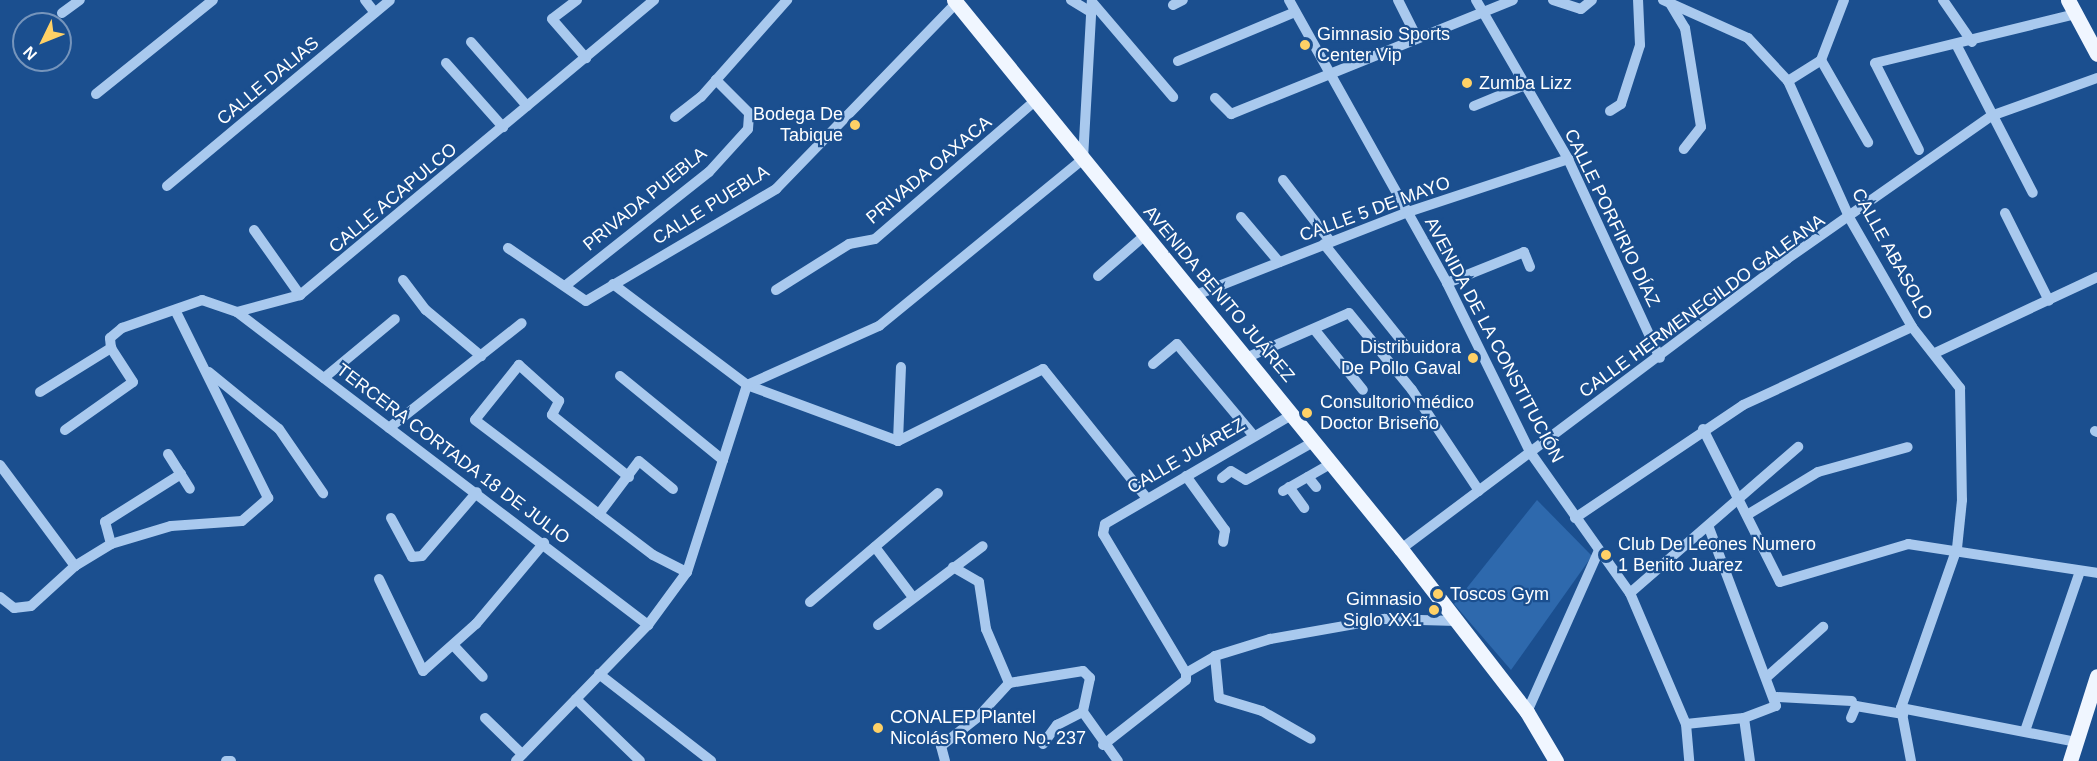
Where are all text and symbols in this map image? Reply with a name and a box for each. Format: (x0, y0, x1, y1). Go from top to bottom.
north arrow (12, 12, 72, 72)
place label: Gimnasio Sports Center Vip (1317, 24, 1450, 66)
street label: CALLE DALIAS (213, 32, 323, 130)
marker: Gimnasio Sports Center Vip (1298, 38, 1312, 52)
text: N (20, 43, 40, 63)
place label: Zumba Lizz (1479, 72, 1572, 94)
marker: Zumba Lizz (1460, 76, 1474, 90)
place label: Bodega De Tabique (753, 104, 843, 146)
street label: PRIVADA OAXACA (862, 111, 996, 229)
marker: Bodega De Tabique (848, 118, 862, 132)
street label: CALLE PORFIRIO DÍAZ (1560, 126, 1664, 310)
street label: CALLE ACAPULCO (324, 138, 462, 258)
street label: PRIVADA PUEBLA (578, 142, 712, 256)
street label: CALLE PUEBLA (649, 161, 773, 249)
street label: CALLE 5 DE MAYO (1297, 172, 1453, 246)
street label: CALLE ABASOLO (1847, 184, 1937, 324)
street label: AVENIDA BENITO JUÁREZ (1139, 201, 1299, 387)
street label: CALLE HERMENEGILDO GALEANA (1575, 210, 1829, 402)
street label: AVENIDA DE LA CONSTITUCIÓN (1420, 213, 1568, 467)
place label: Distribuidora De Pollo Gaval (1341, 337, 1461, 380)
marker: Distribuidora De Pollo Gaval (1466, 351, 1480, 365)
street label: TERCERA CORTADA 18 DE JULIO (331, 359, 575, 549)
place label: Consultorio médico Doctor Briseño (1320, 392, 1474, 434)
marker: Consultorio médico Doctor Briseño (1298, 404, 1316, 422)
street label: CALLE JUÁREZ (1123, 414, 1249, 498)
place label: Club De Leones Numero 1 Benito Juarez (1618, 534, 1816, 576)
marker: Club De Leones Numero 1 Benito Juarez (1599, 548, 1613, 562)
place label: Toscos Gym (1450, 583, 1549, 605)
marker: Toscos Gym (1431, 587, 1445, 601)
place label: Gimnasio Siglo XX1 (1343, 589, 1422, 632)
marker: Gimnasio Siglo XX1 (1427, 603, 1441, 617)
place label: CONALEP Plantel Nicolás Romero No. 237 (890, 707, 1086, 750)
marker: CONALEP Plantel Nicolás Romero No. 237 (871, 721, 885, 735)

